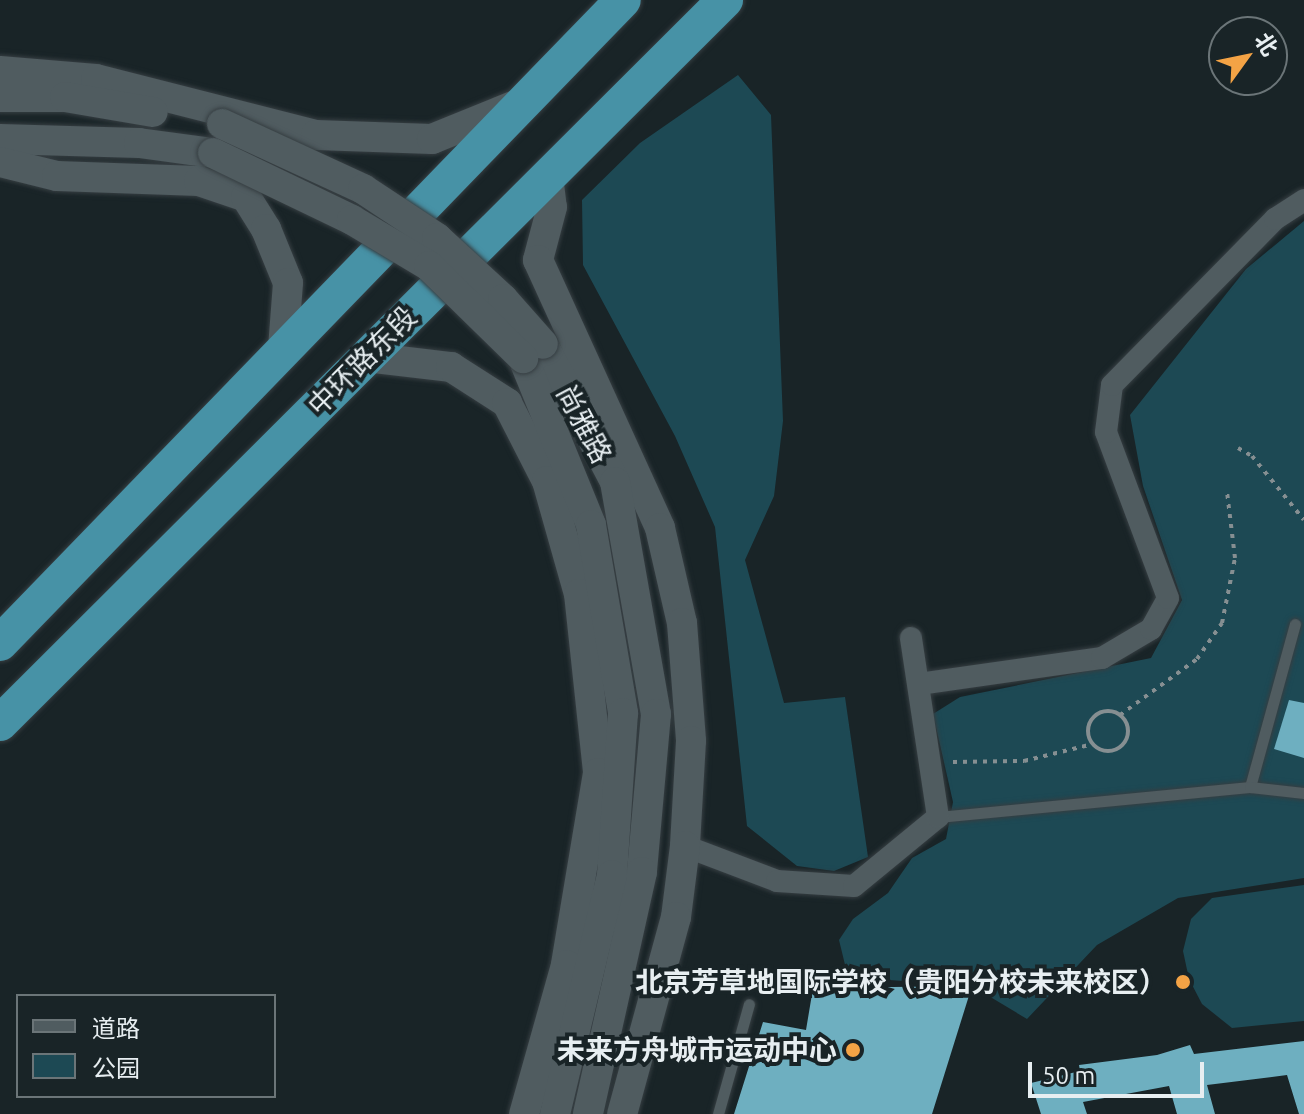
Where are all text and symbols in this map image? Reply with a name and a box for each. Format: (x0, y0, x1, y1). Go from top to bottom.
north arrow (1208, 16, 1288, 96)
text: 北 (1250, 28, 1283, 60)
street label: 中环路东段 (301, 300, 423, 422)
street label: 尚雅路 (549, 379, 619, 469)
place label: 北京芳草地国际学校（贵阳分校未来校区） (635, 965, 1167, 999)
marker: 北京芳草地国际学校（贵阳分校未来校区） (1174, 973, 1192, 991)
legend (16, 994, 276, 1098)
text: 道路 (92, 1015, 140, 1042)
place label: 未来方舟城市运动中心 (557, 1033, 837, 1067)
marker: 未来方舟城市运动中心 (844, 1041, 862, 1059)
scale bar (1032, 1046, 1208, 1096)
text: 公园 (92, 1055, 140, 1082)
text: 50 m (1042, 1062, 1095, 1089)

